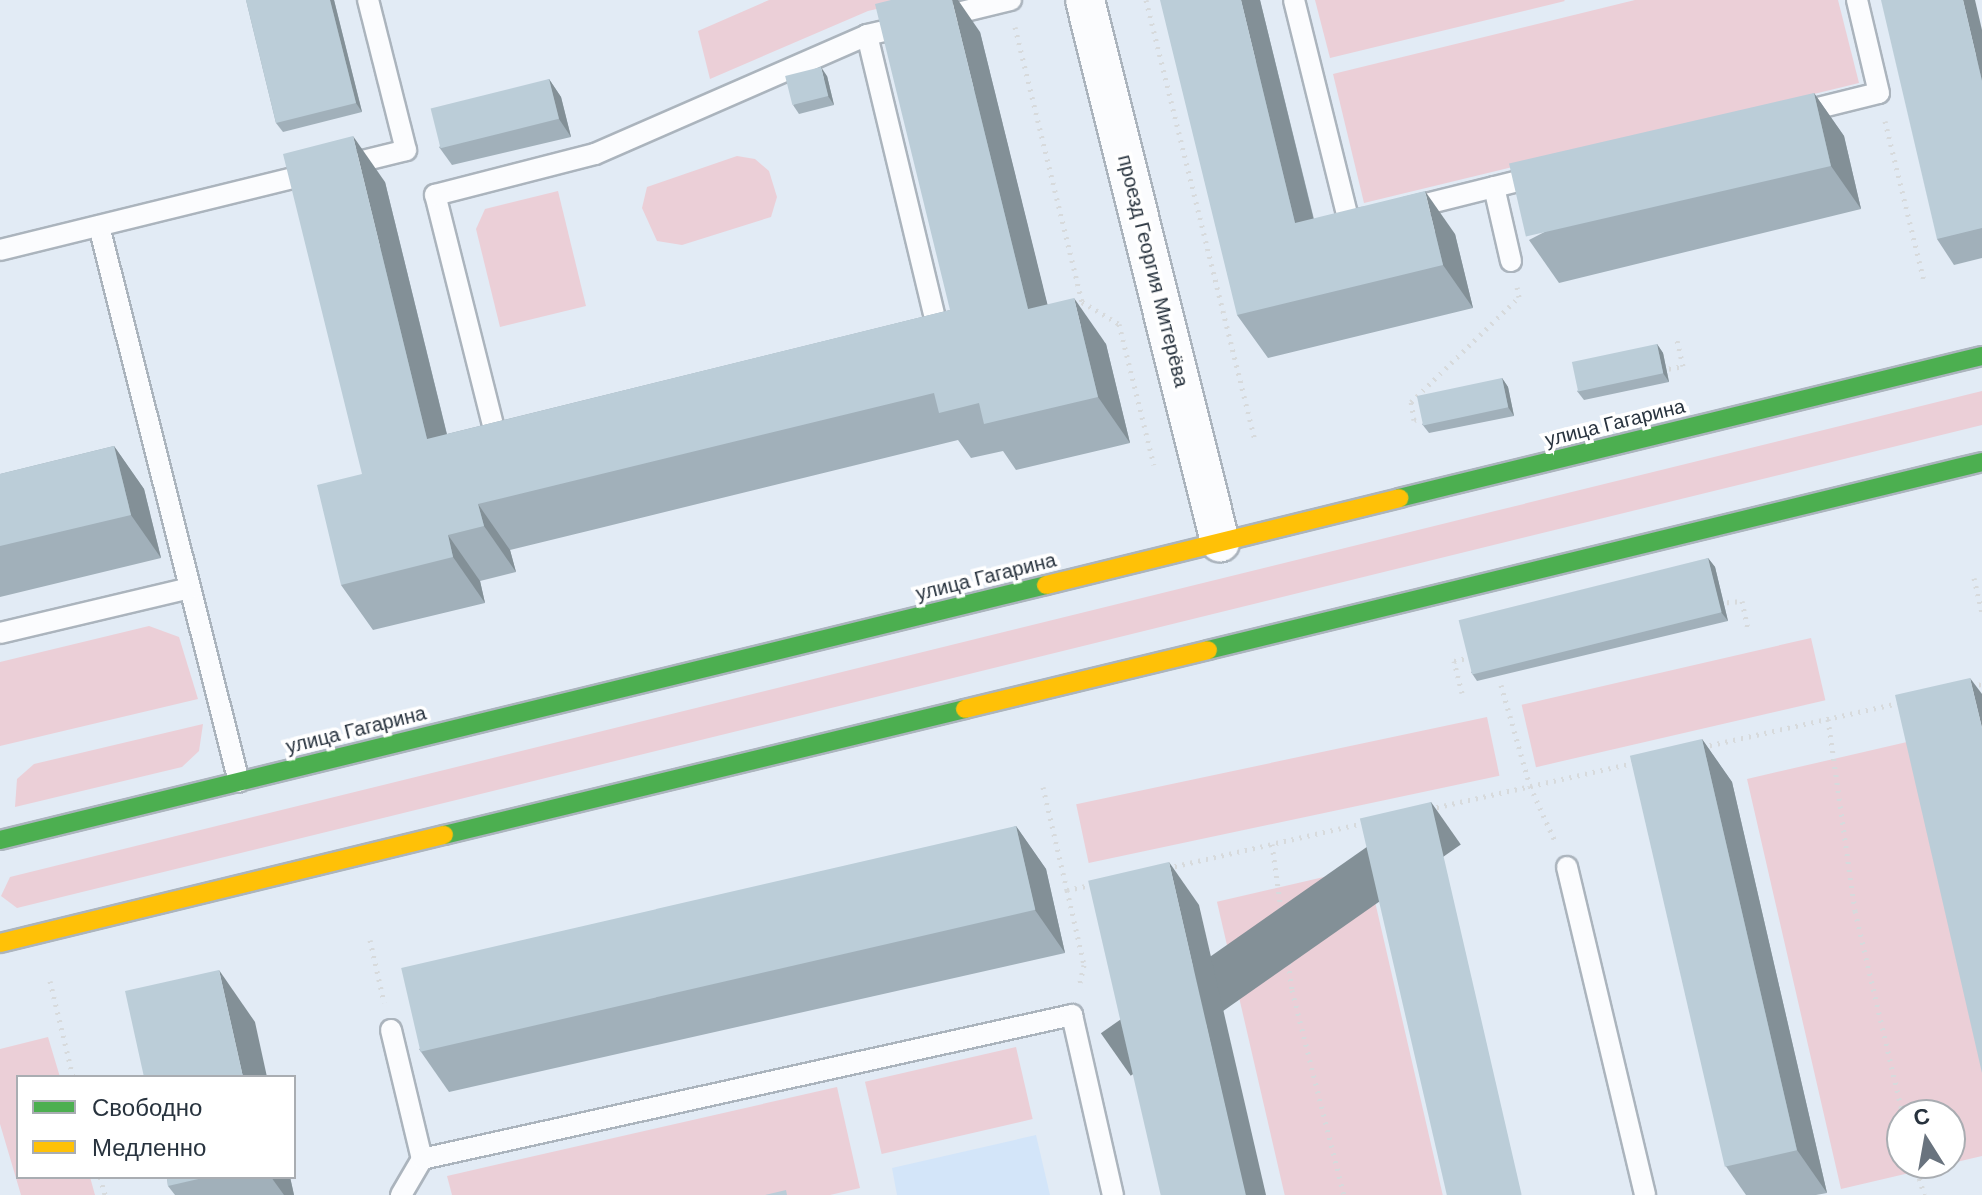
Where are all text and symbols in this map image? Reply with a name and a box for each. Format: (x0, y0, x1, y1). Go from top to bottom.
street label: проезд Георгия Митерёва (1112, 152, 1194, 390)
street label: улица Гагарина (1542, 394, 1688, 452)
street label: улица Гагарина (913, 548, 1059, 606)
street label: улица Гагарина (283, 701, 429, 759)
legend (16, 1075, 296, 1179)
text: Свободно (92, 1092, 202, 1123)
north arrow (1886, 1099, 1966, 1179)
text: С (1911, 1101, 1932, 1133)
text: Медленно (92, 1132, 206, 1163)

